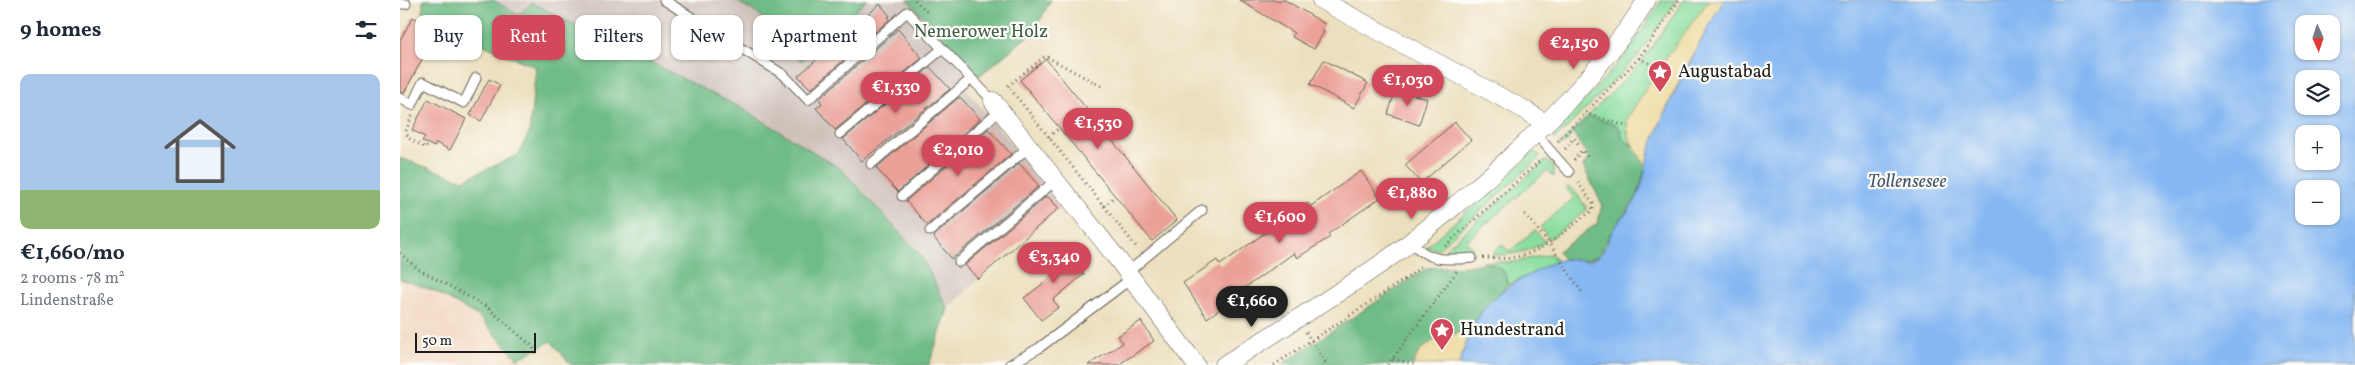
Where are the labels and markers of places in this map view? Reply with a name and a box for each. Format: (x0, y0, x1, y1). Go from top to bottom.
pin: €2,150 (1533, 28, 1615, 70)
place icon: Augustabad (1647, 59, 1673, 93)
place label: Augustabad (1678, 60, 1772, 85)
pin: €1,030 (1367, 64, 1449, 107)
pin: €1,330 (855, 72, 937, 114)
pin: €1,530 (1057, 108, 1139, 150)
pin: €2,010 (917, 134, 999, 177)
pin: €1,880 (1371, 178, 1453, 220)
pin: €1,600 (1239, 202, 1321, 244)
pin: €3,340 (1013, 242, 1095, 284)
pin: €1,660 (1211, 286, 1293, 328)
place icon: Hundestrand (1429, 317, 1455, 351)
place label: Hundestrand (1460, 318, 1565, 343)

